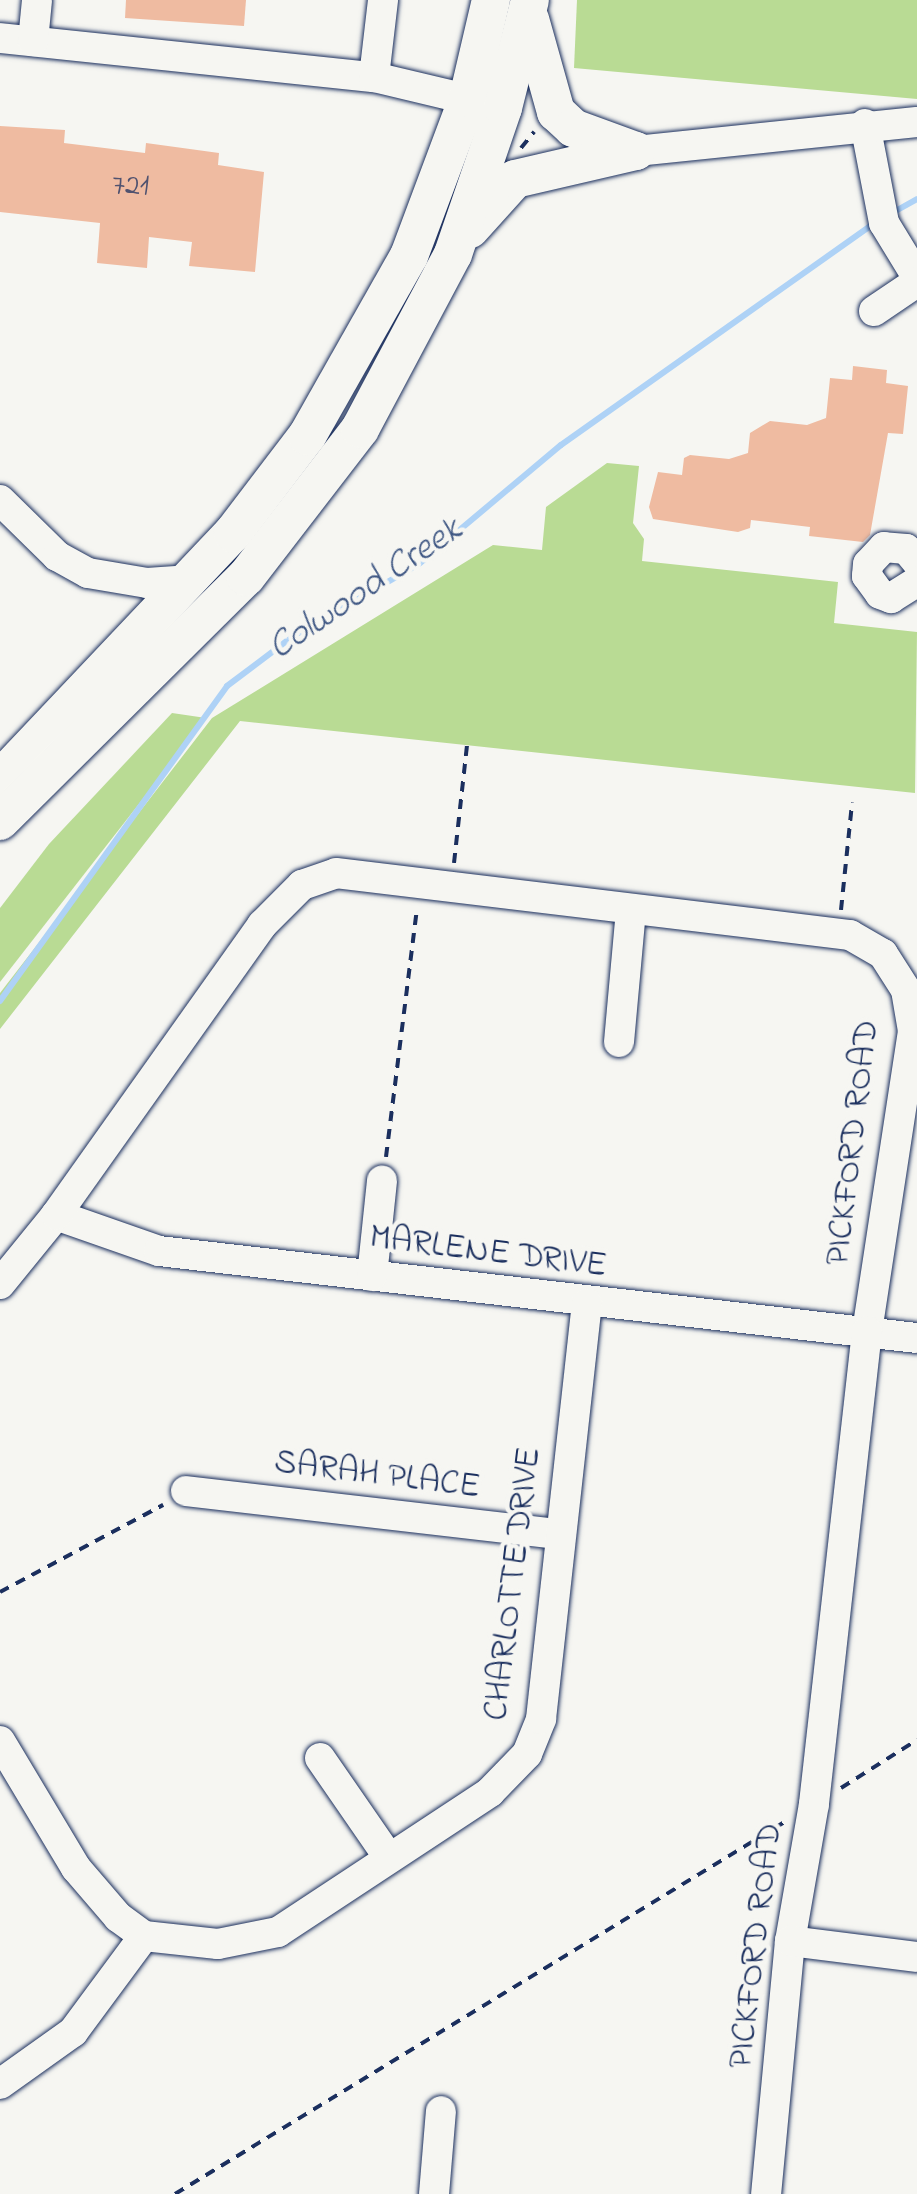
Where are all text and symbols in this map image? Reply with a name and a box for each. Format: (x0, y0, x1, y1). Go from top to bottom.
house number: 721 (113, 169, 149, 205)
water label: Colwood Creek (260, 508, 472, 672)
street label: PICKFORD ROAD (818, 1018, 890, 1268)
street label: MARLENE DRIVE (367, 1218, 609, 1288)
street label: SARAH PLACE (272, 1443, 482, 1509)
street label: CHARLOTTE DRIVE (476, 1445, 552, 1723)
street label: PICKFORD ROAD (721, 1821, 793, 2071)

